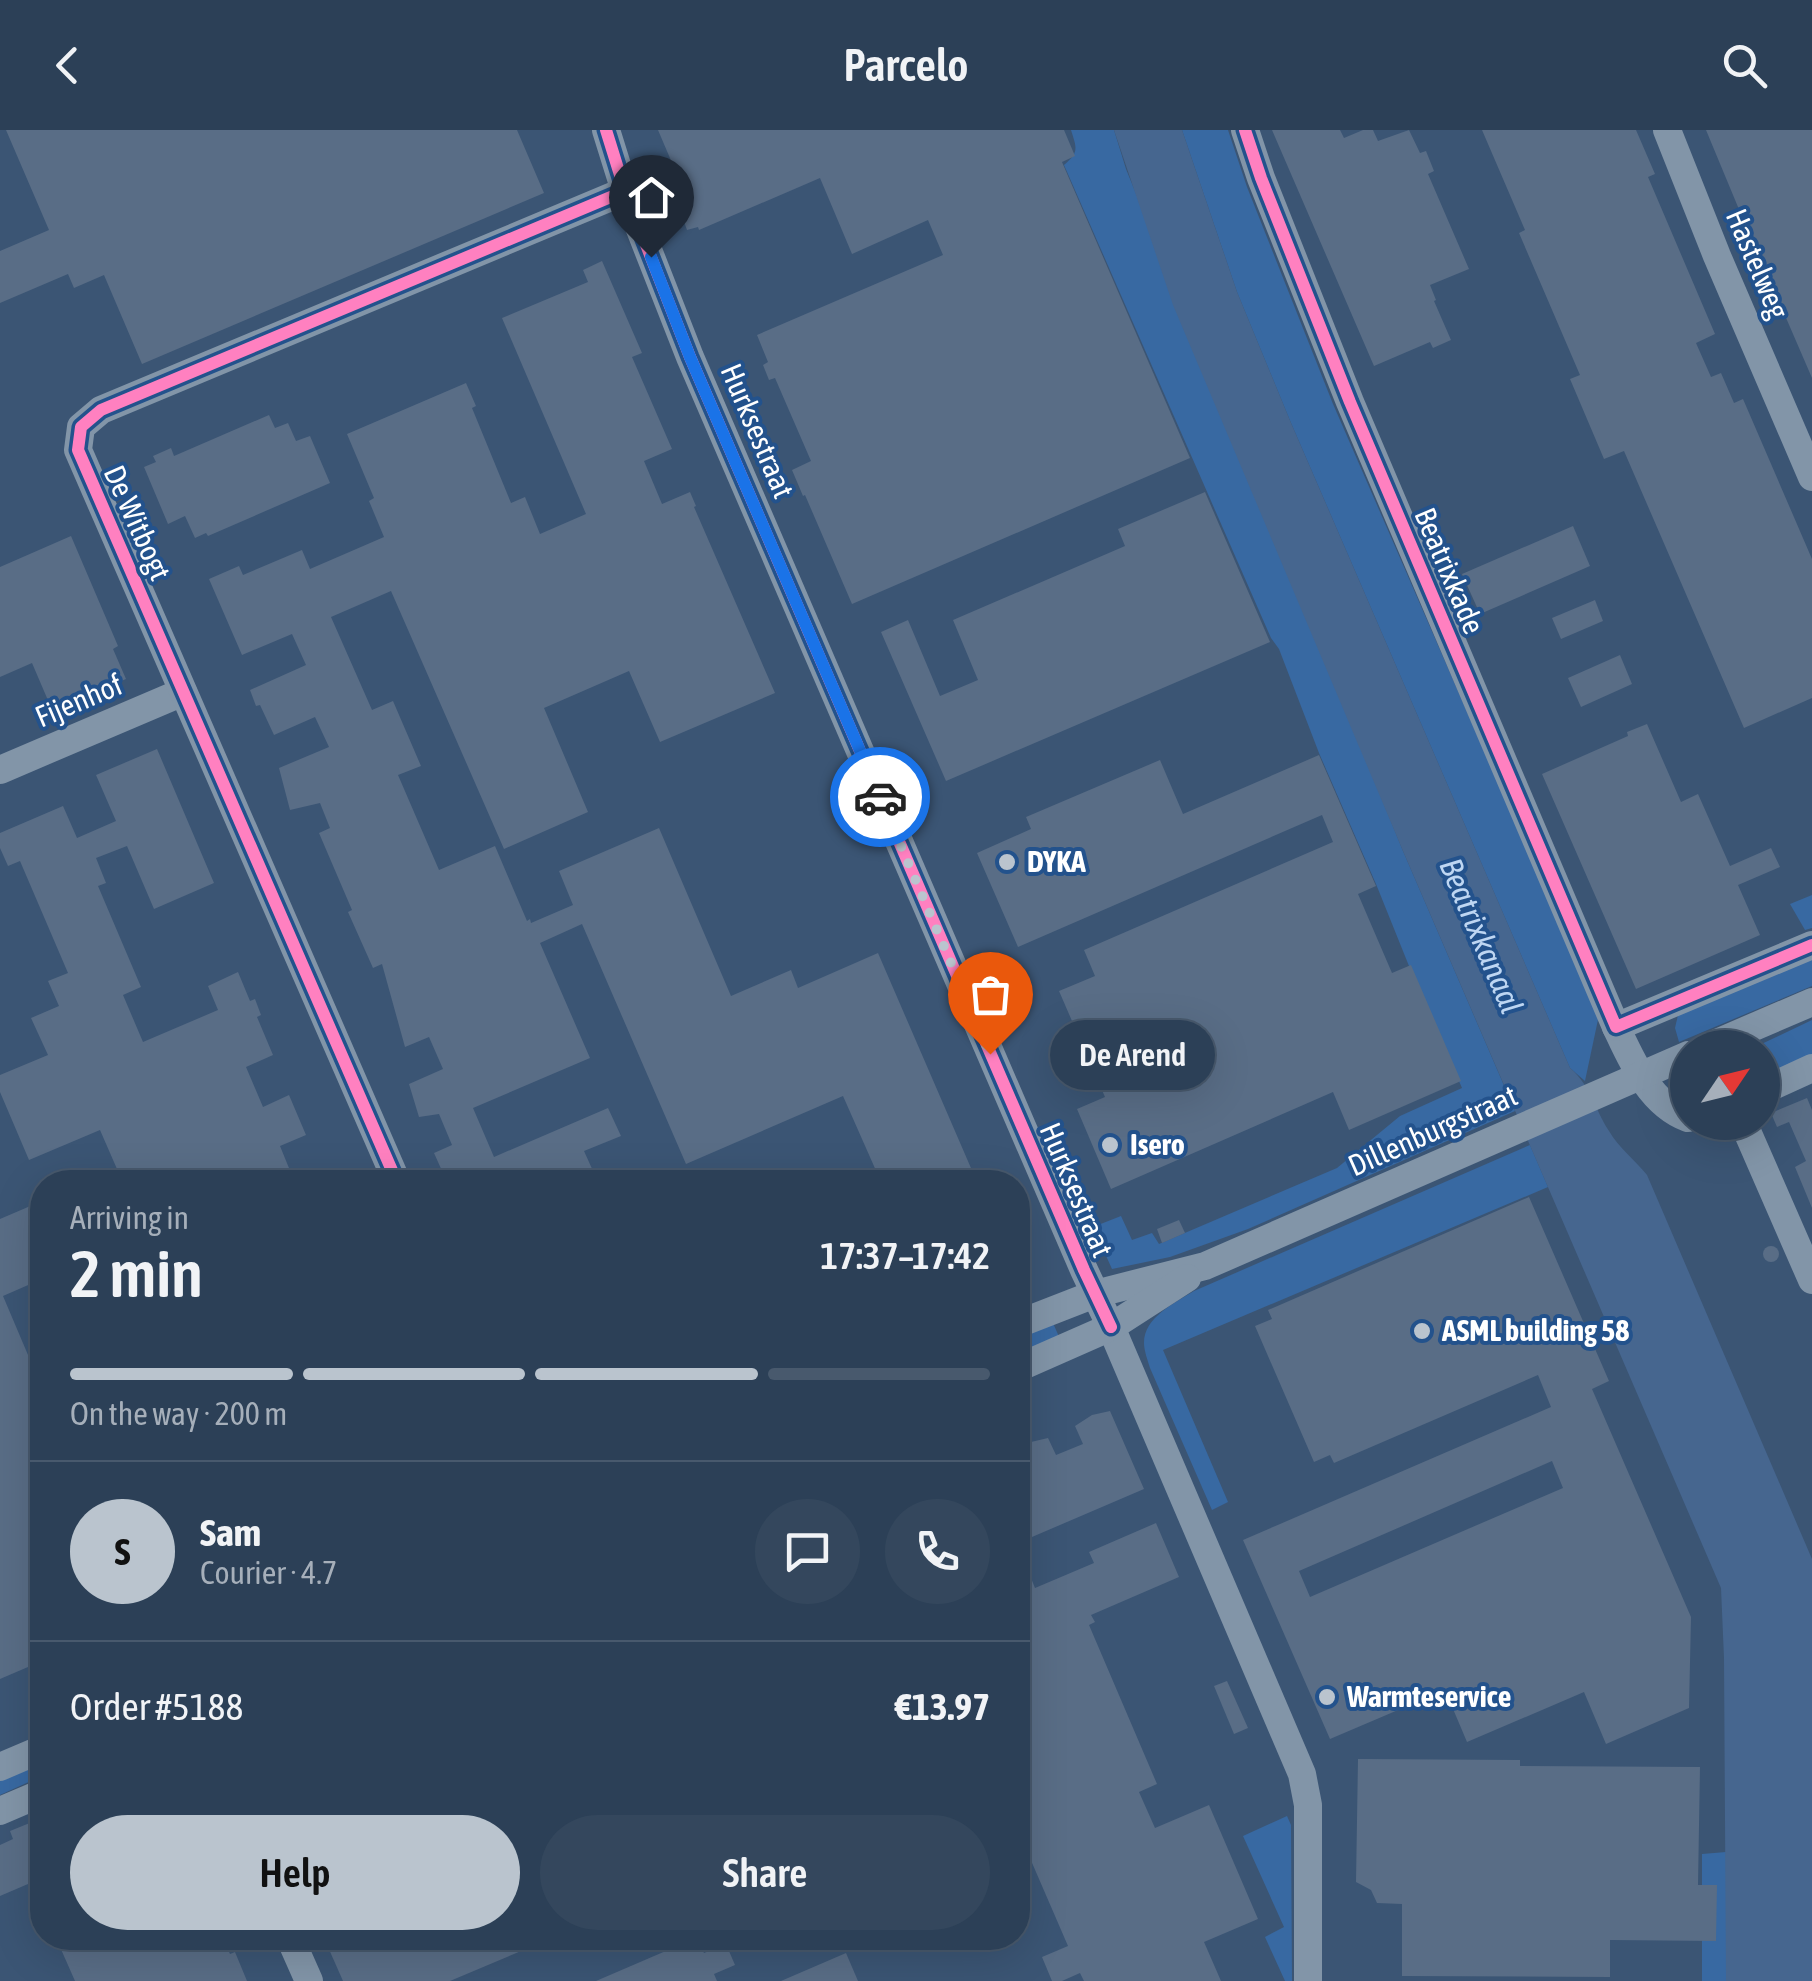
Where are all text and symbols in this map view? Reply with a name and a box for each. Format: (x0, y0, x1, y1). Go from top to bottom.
icon: back (40, 38, 95, 93)
icon: search (1717, 38, 1772, 93)
text: Parcelo (843, 39, 969, 91)
pin (609, 155, 694, 258)
icon: home (624, 170, 679, 225)
street label: Hastelweg (1720, 204, 1796, 324)
street label: Hurksestraat (714, 359, 801, 503)
street label: De Witbogt (98, 460, 178, 585)
street label: Beatrixkade (1408, 503, 1492, 639)
street label: Fijenhof (30, 667, 127, 734)
courier (830, 747, 930, 847)
icon: car (853, 770, 908, 825)
place label: DYKA (1027, 844, 1086, 878)
marker: DYKA (996, 851, 1018, 873)
water label: Beatrixkanaal (1432, 853, 1531, 1019)
pin (948, 952, 1033, 1055)
icon: bag (963, 967, 1018, 1022)
callout: De Arend (1050, 1019, 1215, 1089)
north arrow (1670, 1030, 1780, 1140)
map controls (1670, 1030, 1780, 1140)
text: De Arend (1079, 1036, 1186, 1073)
street label: Dillenburgstraat (1343, 1078, 1522, 1182)
street label: Hurksestraat (1033, 1118, 1120, 1262)
place label: Isero (1130, 1127, 1185, 1161)
marker: Isero (1099, 1134, 1121, 1156)
text: Arriving in (70, 1199, 189, 1236)
text: 17:37–17:42 (820, 1234, 990, 1277)
text: 2 min (70, 1236, 203, 1311)
place label: ASML building 58 (1441, 1313, 1629, 1347)
marker: ASML building 58 (1411, 1320, 1433, 1342)
text: On the way · 200 m (70, 1395, 287, 1432)
button: chat (755, 1499, 860, 1604)
button: phone (885, 1499, 990, 1604)
text: Sam (200, 1511, 261, 1554)
text: S (115, 1530, 130, 1573)
text: Courier · 4.7 (200, 1554, 337, 1591)
place label: Warmteservice (1346, 1679, 1511, 1713)
text: Order #5188 (70, 1685, 243, 1728)
text: €13.97 (895, 1685, 990, 1728)
marker: Warmteservice (1316, 1686, 1338, 1708)
button: Help (70, 1815, 520, 1930)
button: Share (540, 1815, 990, 1930)

